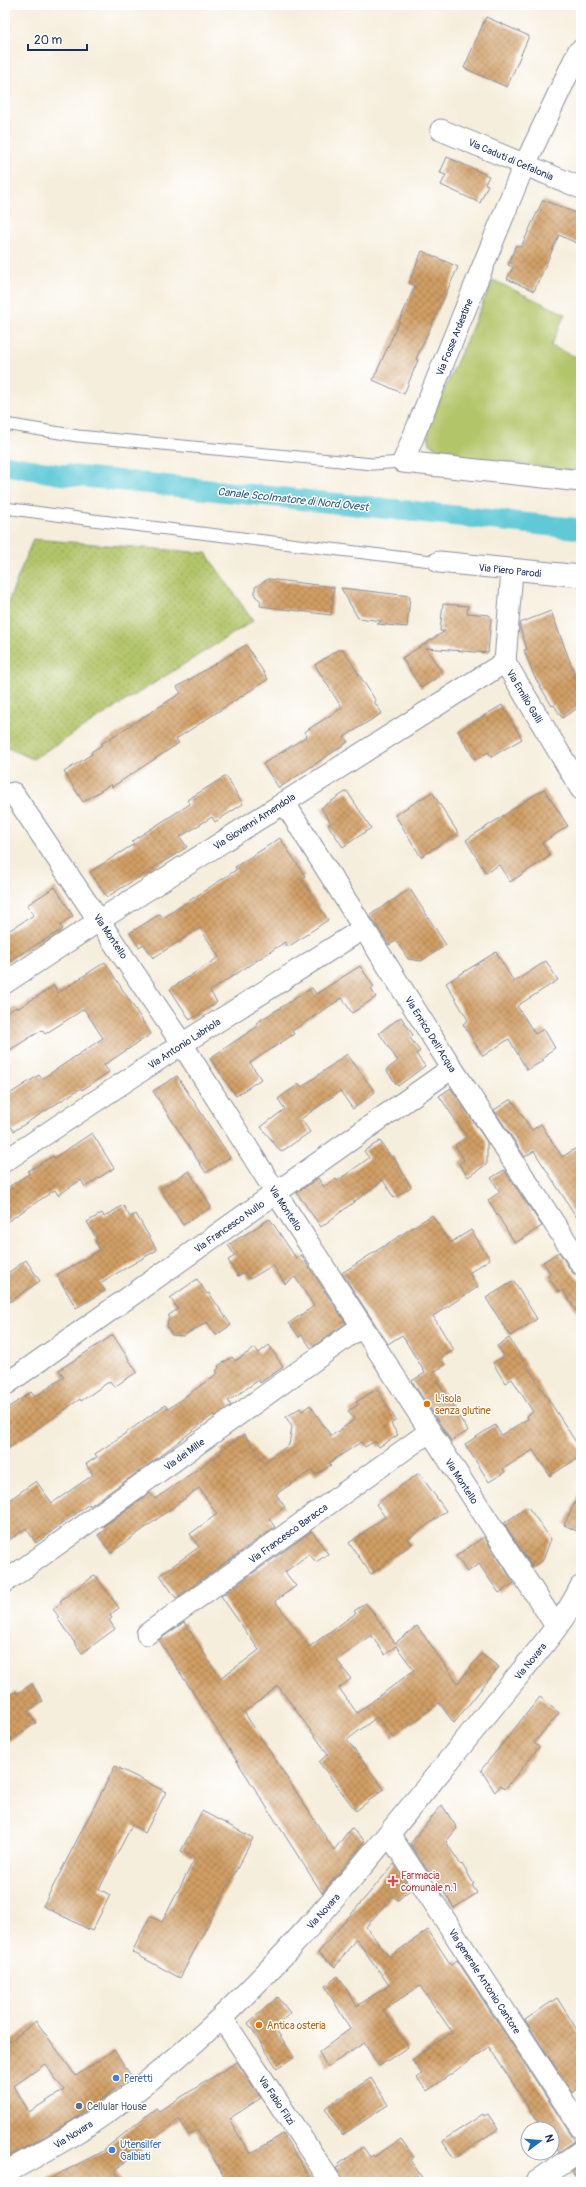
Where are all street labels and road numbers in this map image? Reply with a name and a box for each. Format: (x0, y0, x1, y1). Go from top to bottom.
street label: Via Caduti di Cefalonia (466, 137, 555, 183)
street label: Via Fosse Ardeatine (434, 297, 476, 378)
street label: Via Piero Parodi (478, 562, 542, 580)
street label: Via Emilio Galli (504, 668, 545, 725)
street label: Via Giovanni Amendola (211, 791, 298, 853)
street label: Via Montello (91, 912, 130, 962)
street label: Via Enrico Dell'Acqua (402, 994, 459, 1075)
street label: Via Antonio Labriola (146, 1016, 223, 1072)
street label: Via Montello (266, 1184, 305, 1234)
street label: Via Francesco Nullo (192, 1198, 268, 1256)
street label: Via dei Mille (162, 1436, 207, 1474)
street label: Via Montello (442, 1457, 481, 1507)
street label: Via Francesco Baracca (247, 1501, 331, 1566)
street label: Via Novara (512, 1640, 550, 1683)
street label: Via Novara (305, 1891, 343, 1932)
street label: Via generale Antonio Cantore (446, 1927, 523, 2036)
street label: Via Fabio Filzi (256, 2074, 297, 2127)
street label: Via Novara (52, 2118, 96, 2152)

